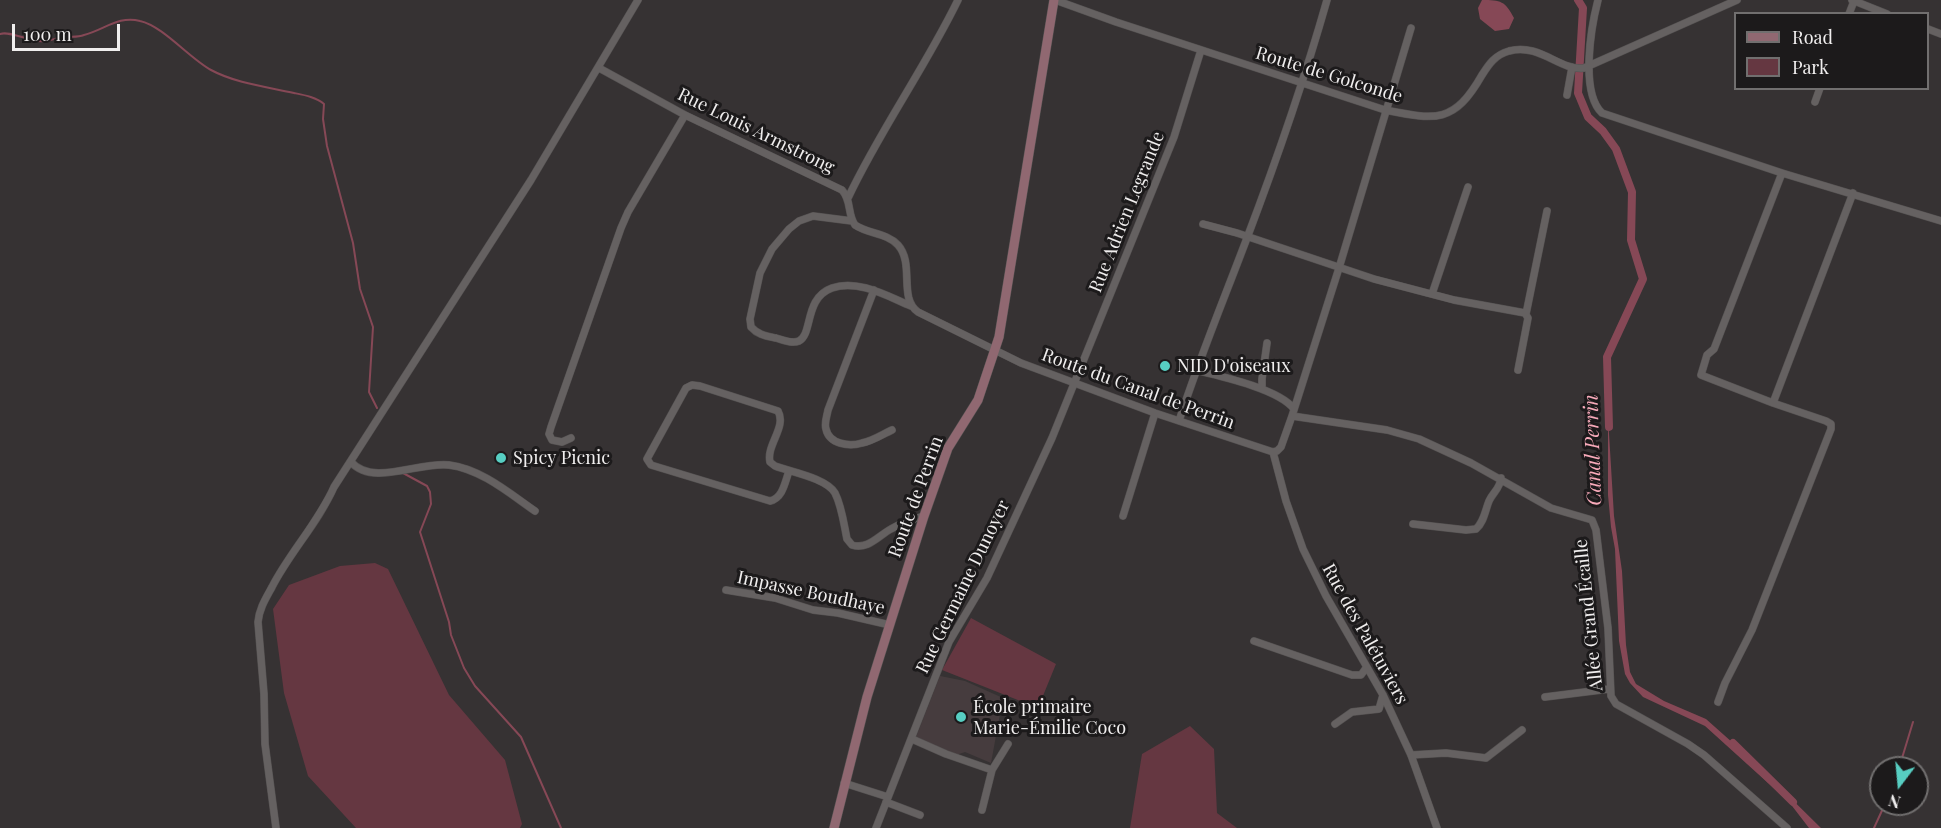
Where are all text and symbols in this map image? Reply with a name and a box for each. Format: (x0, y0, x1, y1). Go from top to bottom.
scale bar (15, 12, 123, 50)
legend (1734, 12, 1929, 90)
text: 100 m (23, 22, 72, 46)
text: Road (1792, 25, 1833, 49)
street label: Route de Golconde (1253, 42, 1405, 108)
text: Park (1792, 55, 1829, 79)
street label: Rue Louis Armstrong (674, 84, 838, 178)
street label: Rue Adrien Legrande (1085, 128, 1169, 296)
street label: Route du Canal de Perrin (1039, 344, 1237, 434)
place label: NID D'oiseaux (1177, 355, 1290, 377)
marker: NID D'oiseaux (1158, 359, 1172, 373)
water label: Canal Perrin (1579, 394, 1607, 506)
street label: Route de Perrin (884, 433, 948, 561)
place label: Spicy Picnic (513, 447, 610, 469)
marker: Spicy Picnic (494, 451, 508, 465)
street label: Rue Germaine Dunoyer (912, 497, 1014, 677)
street label: Allée Grand Écaille (1570, 538, 1608, 692)
street label: Rue des Palétuviers (1317, 560, 1413, 708)
street label: Impasse Boudhaye (735, 567, 887, 619)
place label: École primaire Marie-Émilie Coco (973, 696, 1126, 738)
marker: École primaire Marie-Émilie Coco (954, 710, 968, 724)
north arrow (1869, 756, 1929, 816)
text: N (1886, 790, 1903, 814)

